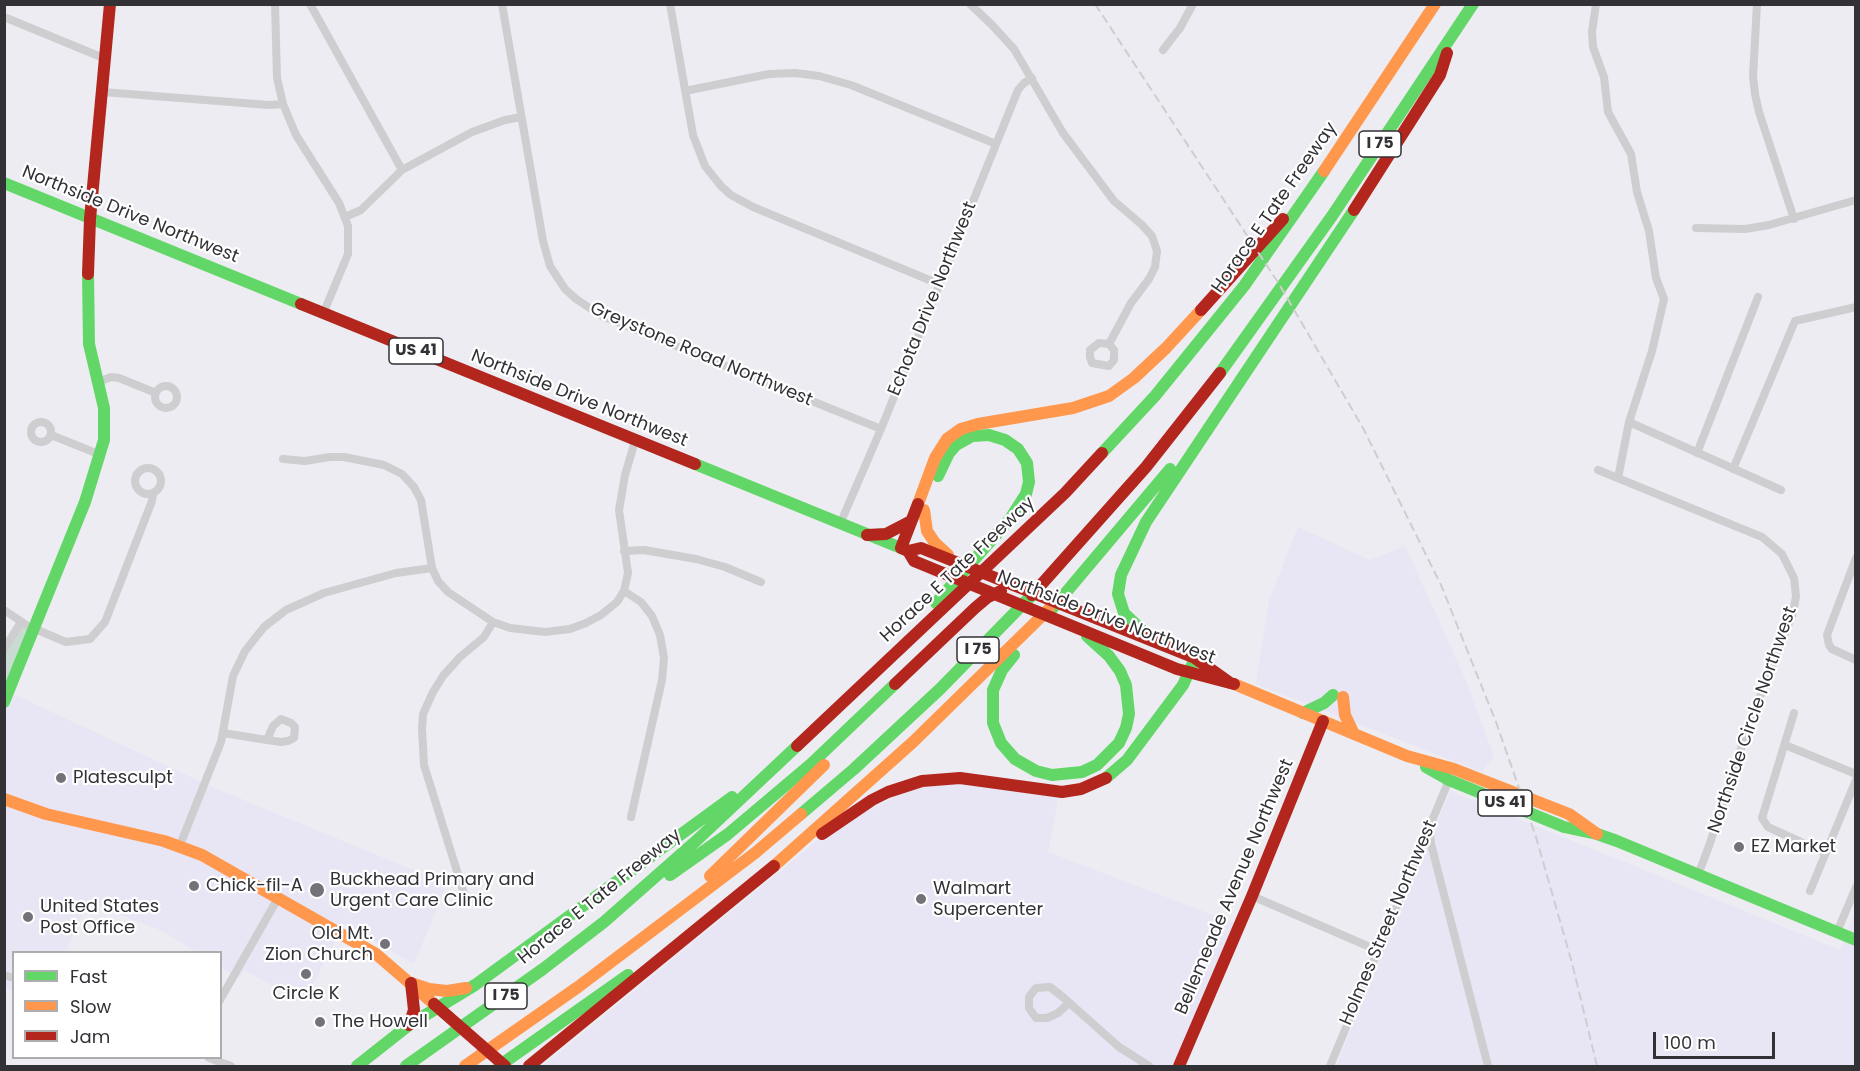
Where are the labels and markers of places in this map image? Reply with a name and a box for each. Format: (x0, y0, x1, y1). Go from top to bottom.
place label: Platesculpt (73, 767, 173, 789)
marker: Platesculpt (54, 771, 68, 785)
place label: EZ Market (1751, 836, 1836, 858)
marker: EZ Market (1732, 840, 1746, 854)
place label: Buckhead Primary and Urgent Care Clinic (330, 869, 534, 912)
place label: Chick-fil-A (206, 875, 303, 897)
place label: Walmart Supercenter (933, 878, 1043, 920)
marker: Chick-fil-A (187, 879, 201, 893)
marker: Buckhead Primary and Urgent Care Clinic (308, 881, 326, 899)
marker: Walmart Supercenter (914, 892, 928, 906)
place label: United States Post Office (40, 896, 159, 938)
marker: United States Post Office (21, 910, 35, 924)
place label: Old Mt. Zion Church (265, 923, 373, 966)
marker: Old Mt. Zion Church (378, 937, 392, 951)
marker: Circle K (299, 967, 313, 981)
place label: Circle K (272, 983, 340, 1005)
place label: The Howell (332, 1011, 428, 1033)
marker: The Howell (313, 1015, 327, 1029)

